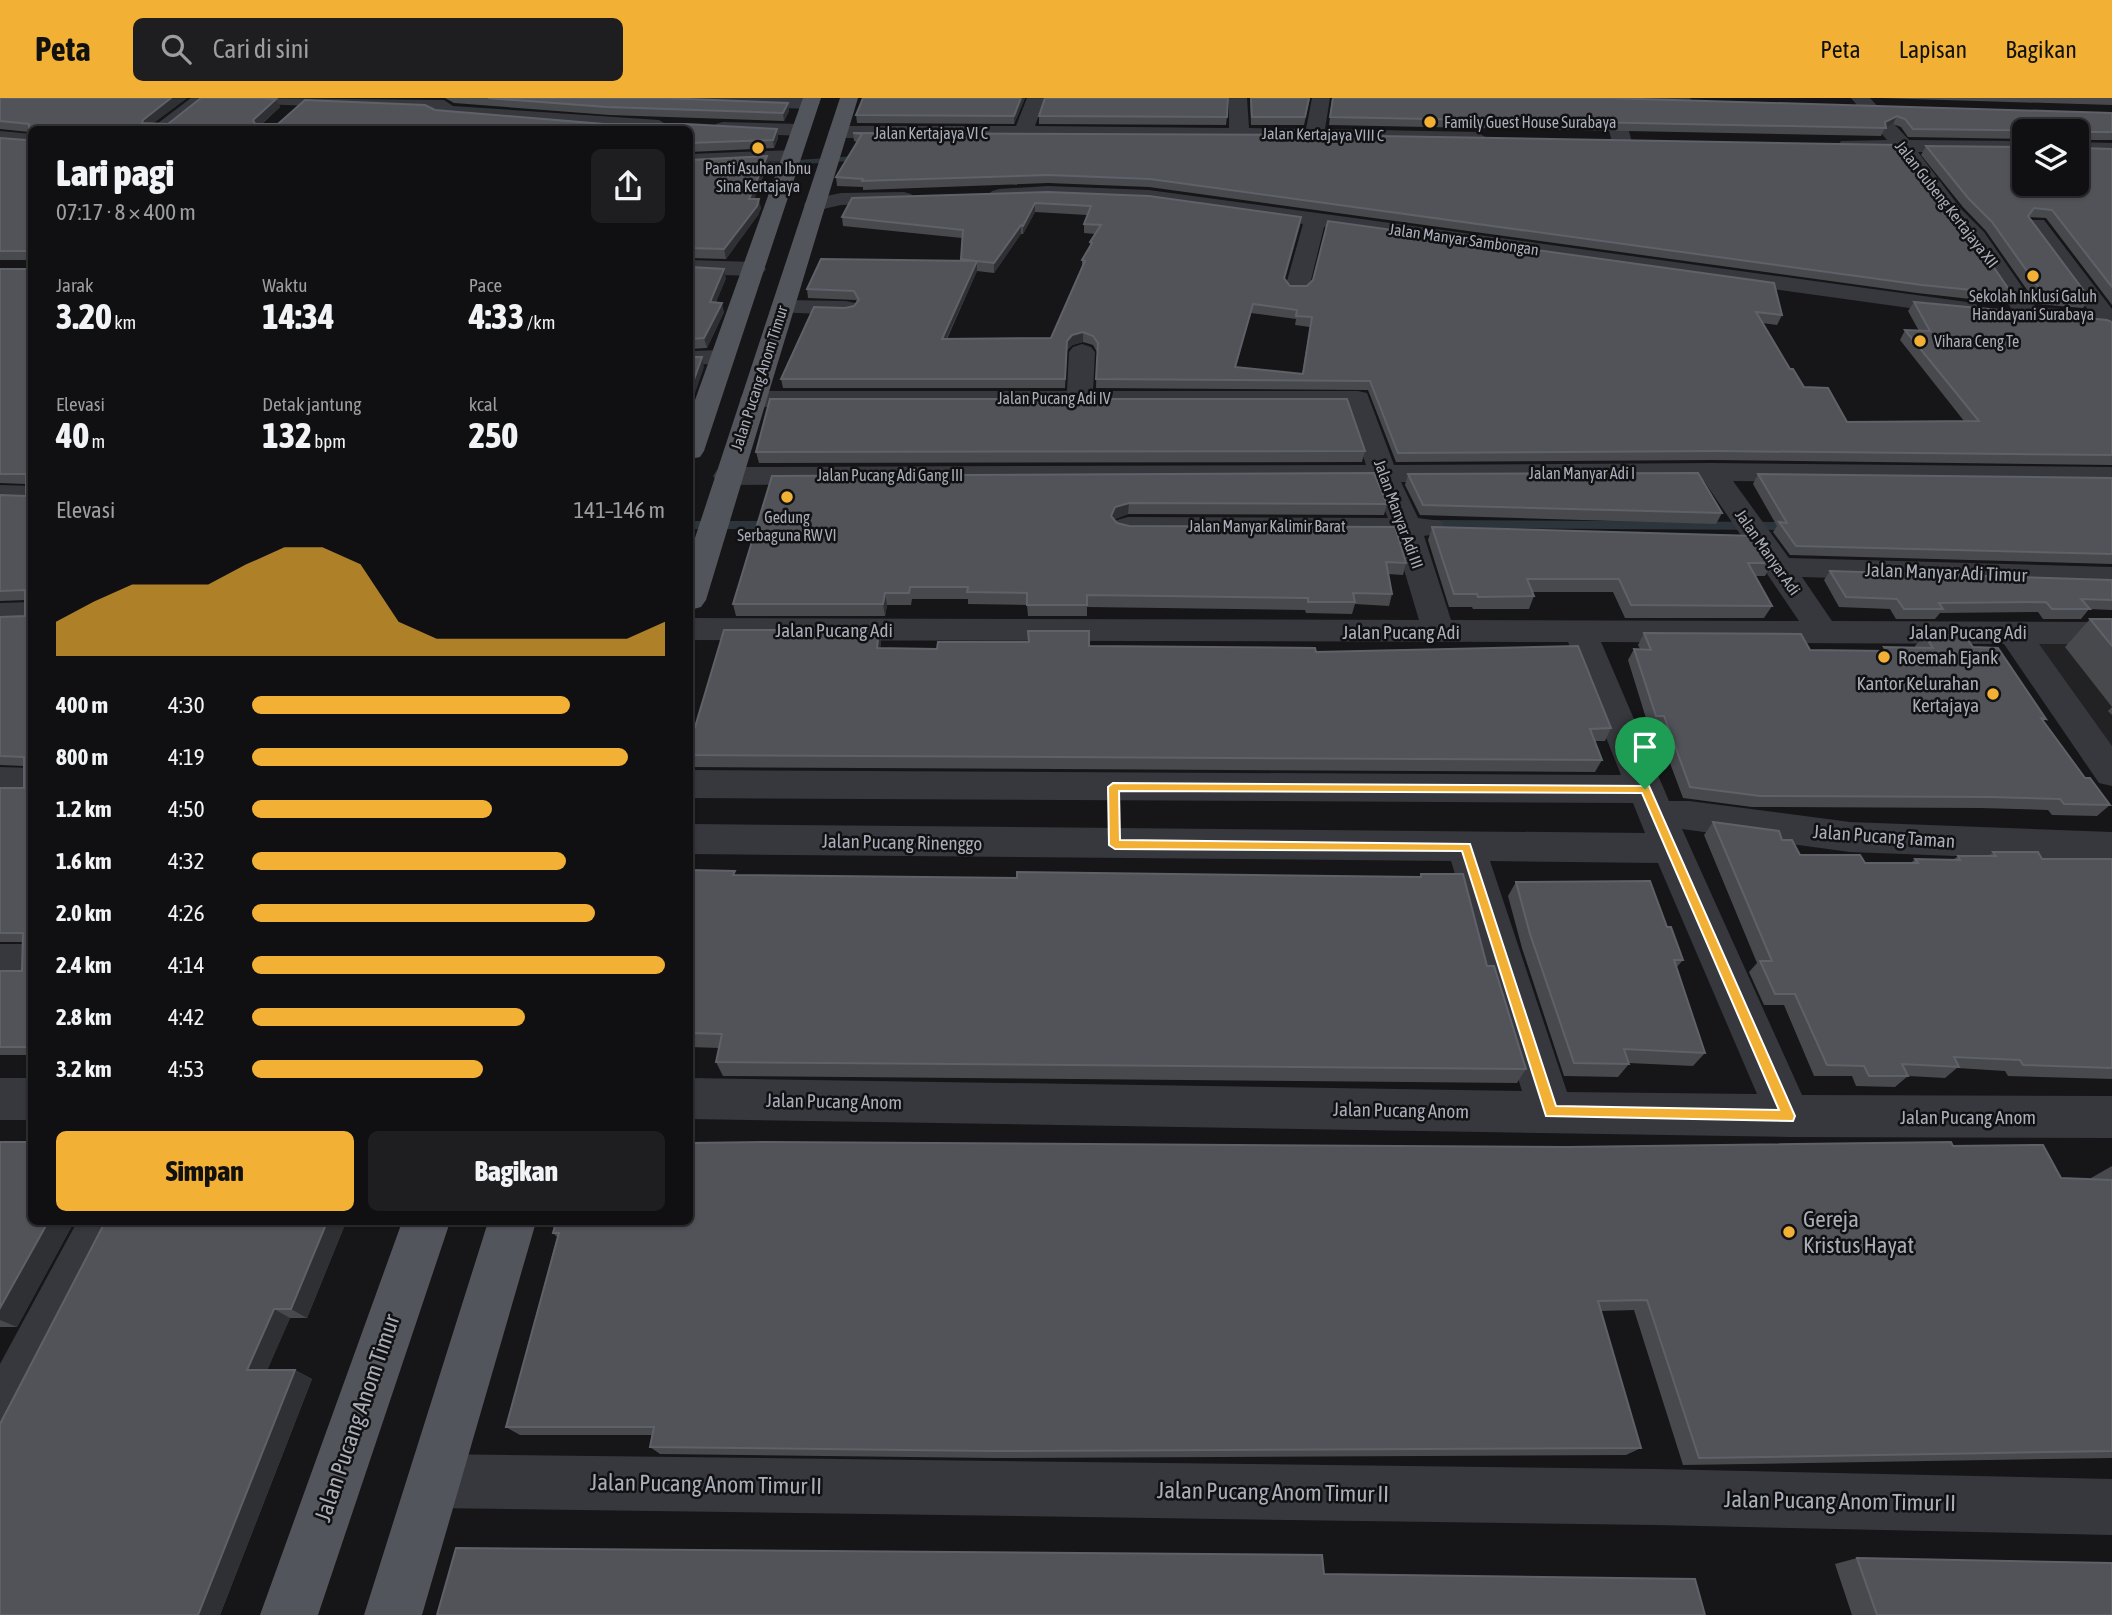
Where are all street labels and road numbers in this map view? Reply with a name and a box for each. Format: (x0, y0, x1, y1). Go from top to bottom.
street label: Jalan Kertajaya VI C (874, 124, 988, 143)
street label: Jalan Kertajaya VIII C (1262, 124, 1384, 145)
street label: Jalan Gubeng Kertajaya XII (1891, 137, 2002, 272)
street label: Jalan Manyar Sambongan (1388, 220, 1540, 259)
street label: Jalan Pucang Anom Timur (727, 303, 792, 453)
street label: Jalan Pucang Adi IV (997, 389, 1111, 408)
street label: Jalan Manyar Adi III (1370, 457, 1427, 571)
street label: Jalan Manyar Adi I (1529, 464, 1635, 483)
street label: Jalan Pucang Adi Gang III (817, 466, 963, 485)
street label: Jalan Manyar Adi (1731, 506, 1804, 599)
street label: Jalan Manyar Kalimir Barat (1188, 517, 1346, 536)
street label: Jalan Manyar Adi Timur (1865, 558, 2028, 586)
street label: Jalan Pucang Adi (775, 619, 893, 641)
street label: Jalan Pucang Adi (1342, 621, 1460, 643)
street label: Jalan Pucang Adi (1909, 621, 2027, 643)
street label: Jalan Pucang Taman (1812, 820, 1956, 852)
street label: Jalan Pucang Rinenggo (822, 830, 982, 854)
street label: Jalan Pucang Anom (766, 1089, 902, 1113)
street label: Jalan Pucang Anom (1333, 1098, 1469, 1122)
street label: Jalan Pucang Anom (1900, 1106, 2036, 1128)
street label: Jalan Pucang Anom Timur (309, 1310, 405, 1525)
street label: Jalan Pucang Anom Timur II (590, 1469, 822, 1499)
street label: Jalan Pucang Anom Timur II (1157, 1477, 1389, 1507)
street label: Jalan Pucang Anom Timur II (1724, 1486, 1956, 1516)

